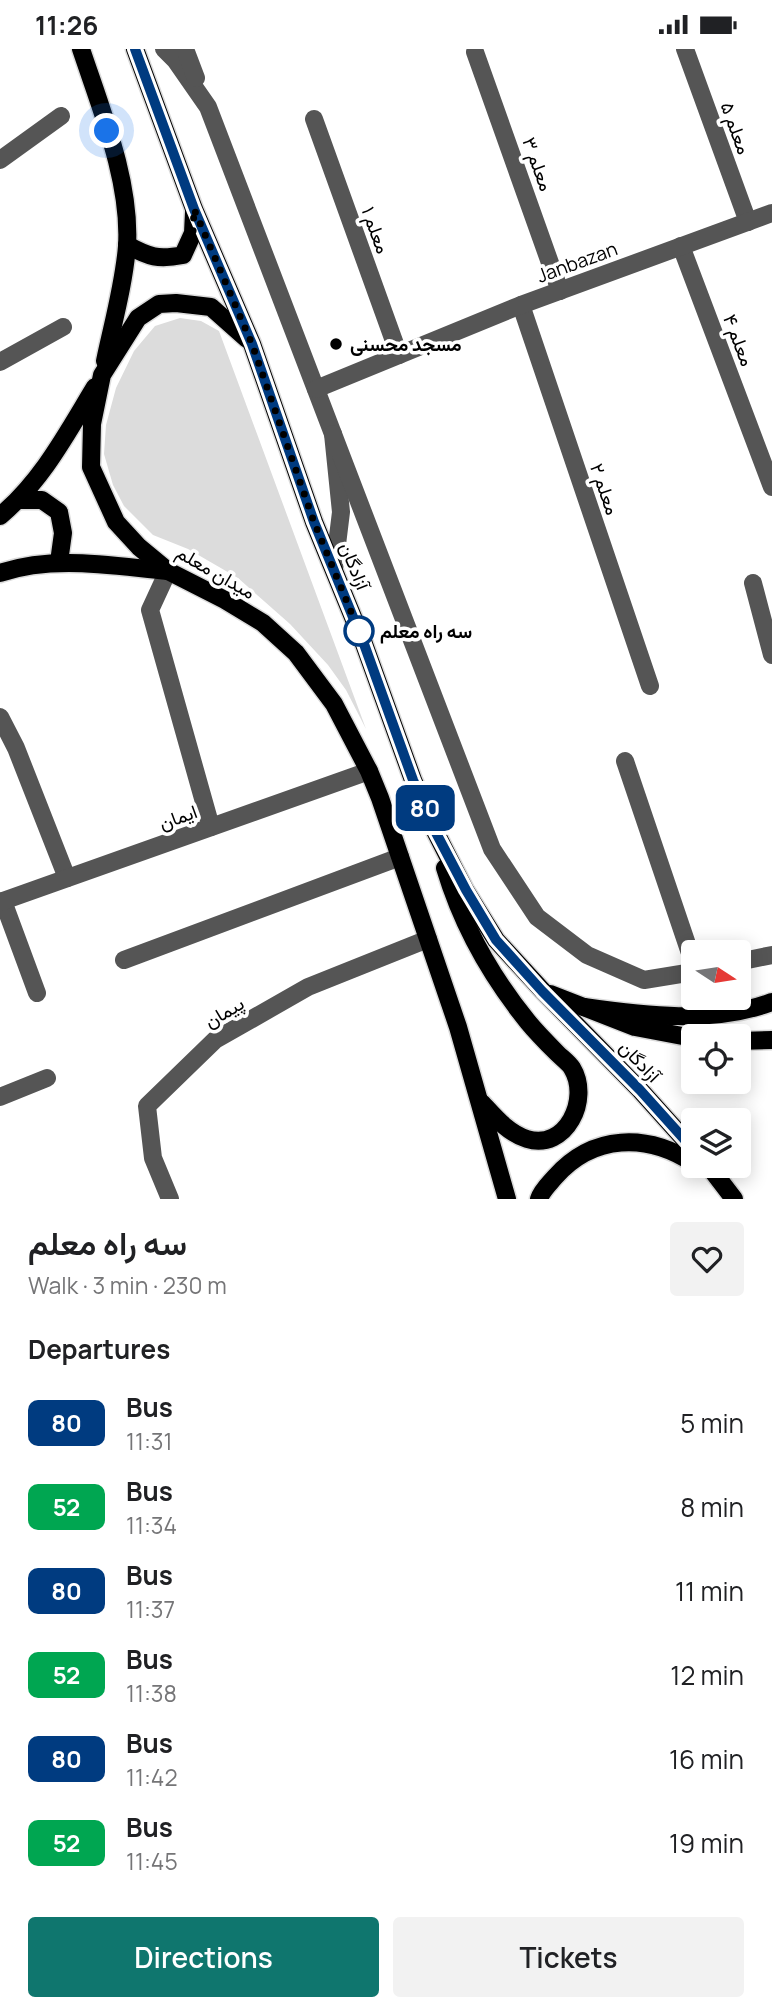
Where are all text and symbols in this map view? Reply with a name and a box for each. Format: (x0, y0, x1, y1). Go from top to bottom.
text: 11:26 (35, 7, 98, 43)
street label: معلم ۵ (715, 98, 757, 158)
your location (89, 113, 124, 148)
street label: معلم ۳ (516, 134, 560, 194)
street label: معلم ۱ (356, 203, 396, 257)
street label: Janbazan (533, 235, 621, 289)
street label: معلم ۴ (717, 310, 761, 370)
place label: مسجد محسنی (350, 331, 462, 357)
marker: مسجد محسنی (328, 336, 344, 352)
street label: معلم ۲ (584, 460, 626, 518)
street label: آزادگان (334, 538, 377, 595)
street label: میدان معلم (172, 539, 260, 605)
marker: سه راه معلم (344, 616, 374, 646)
place label: سه راه معلم (380, 618, 472, 644)
line badge: 80 (394, 785, 457, 831)
text: 80 (410, 791, 440, 824)
street label: ایمان (155, 798, 201, 836)
north arrow (681, 940, 751, 1010)
map controls (681, 940, 751, 1178)
street label: پیمان (199, 990, 249, 1035)
button: locate (681, 1024, 751, 1094)
street label: آزادگان (614, 1034, 668, 1089)
button: layers (681, 1108, 751, 1178)
text: سه راه معلم (28, 1220, 187, 1265)
button: heart (670, 1222, 744, 1296)
text: Walk · 3 min · 230 m (28, 1269, 227, 1301)
text: Departures (28, 1331, 170, 1367)
text: Bus (126, 1389, 173, 1425)
text: 5 min (680, 1405, 744, 1441)
text: 80 (51, 1406, 82, 1439)
text: 11:31 (126, 1425, 173, 1457)
text: Bus (126, 1473, 173, 1509)
text: 8 min (680, 1489, 744, 1525)
text: 52 (53, 1490, 80, 1523)
text: 11:34 (126, 1509, 177, 1541)
text: Bus (126, 1557, 173, 1593)
text: 11 min (675, 1573, 744, 1609)
text: 80 (51, 1574, 82, 1607)
text: 11:37 (126, 1593, 175, 1625)
text: Bus (126, 1641, 173, 1677)
text: 12 min (670, 1657, 744, 1693)
text: 52 (53, 1658, 80, 1691)
text: 11:38 (126, 1677, 177, 1709)
text: Bus (126, 1725, 173, 1761)
text: 16 min (669, 1741, 744, 1777)
text: 80 (51, 1742, 82, 1775)
text: 11:42 (126, 1761, 178, 1793)
text: Bus (126, 1809, 173, 1845)
text: 19 min (669, 1825, 744, 1861)
text: 52 (53, 1826, 80, 1859)
text: 11:45 (126, 1845, 178, 1877)
button: Directions (28, 1917, 379, 1997)
button: Tickets (393, 1917, 744, 1997)

